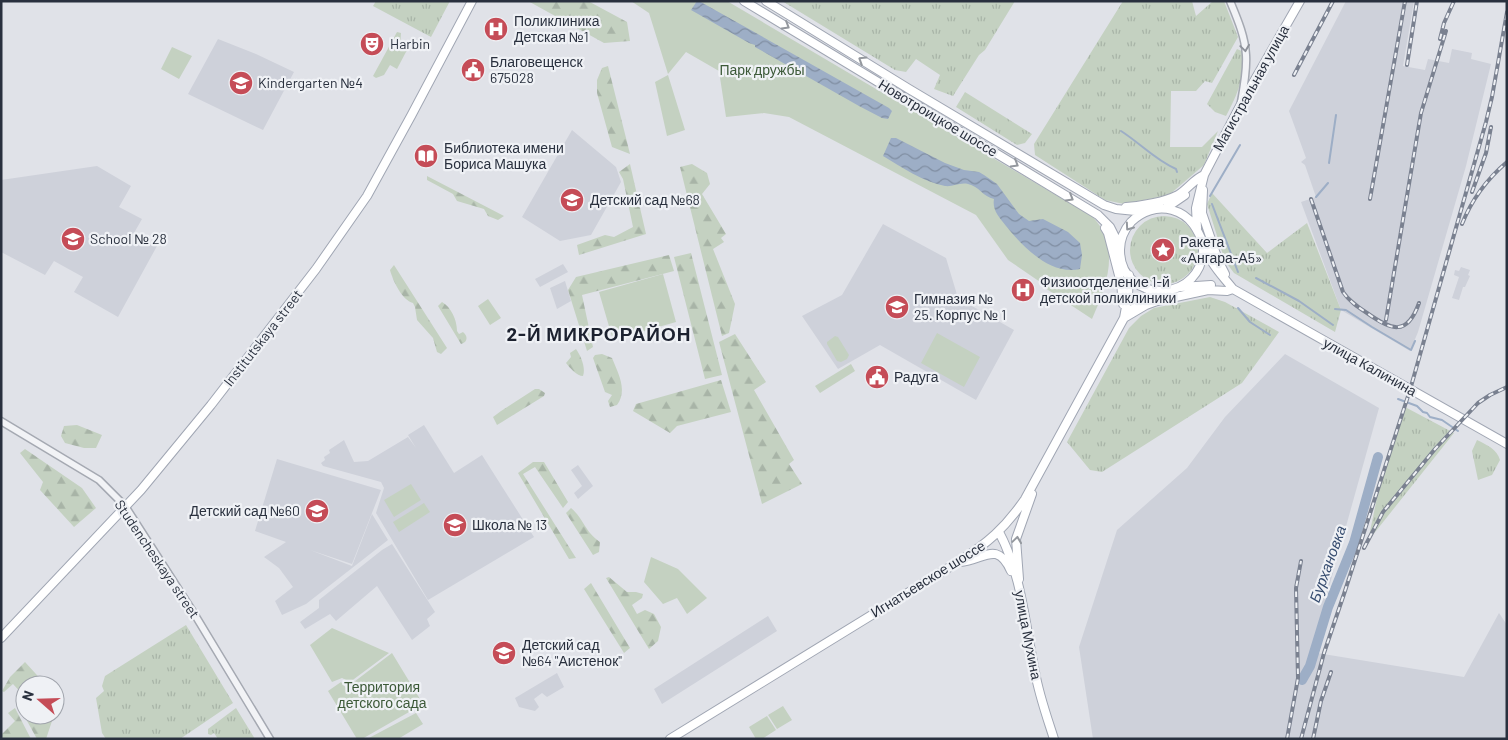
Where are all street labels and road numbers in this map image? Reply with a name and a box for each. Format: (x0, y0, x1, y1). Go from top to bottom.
street label: Магистральная улица (1209, 22, 1292, 154)
street label: Новотроицкое шоссе (876, 75, 1001, 160)
street label: Institutskaya street (220, 286, 306, 389)
street label: улица Калинина (1321, 334, 1420, 399)
street label: Studencheskaya street (111, 496, 203, 621)
street label: Игнатьевское шоссе (867, 536, 988, 621)
street label: улица Мухина (1012, 589, 1046, 681)

